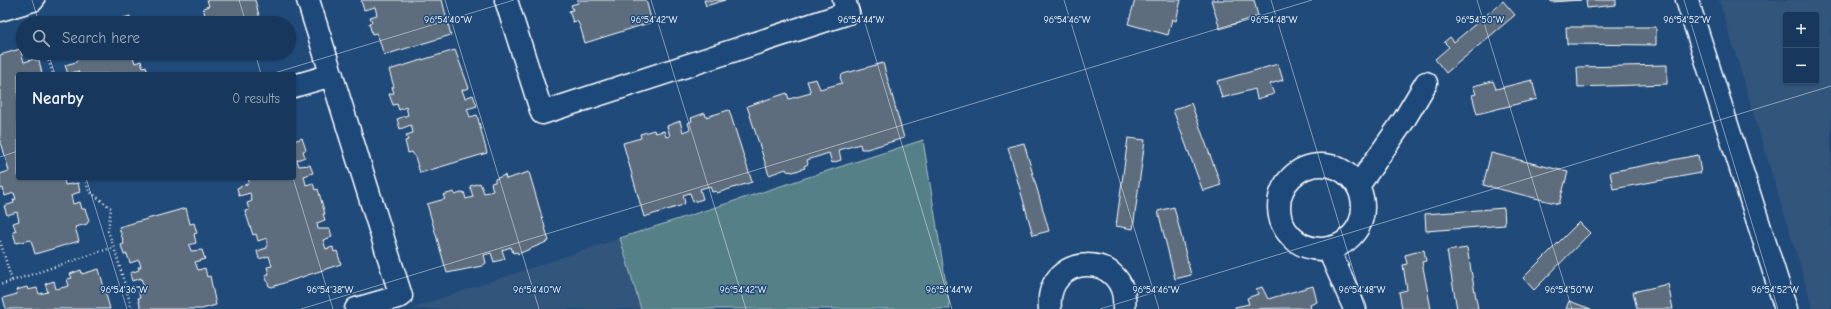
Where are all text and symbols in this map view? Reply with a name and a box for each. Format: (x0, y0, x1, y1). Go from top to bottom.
map controls (1783, 12, 1819, 84)
button: + (1783, 12, 1819, 48)
text: 96°54'40"W (424, 14, 472, 26)
text: 96°54'42"W (631, 14, 678, 26)
text: 96°54'44"W (838, 14, 885, 26)
text: 96°54'46"W (1043, 14, 1091, 26)
text: 96°54'48"W (1251, 14, 1298, 26)
text: 96°54'50"W (1456, 14, 1505, 26)
text: 96°54'52"W (1663, 14, 1711, 26)
search box (16, 16, 296, 60)
icon: search (30, 27, 52, 49)
text: Search here (62, 29, 140, 47)
button: − (1783, 48, 1819, 84)
text: Nearby (32, 89, 83, 108)
text: 0 results (232, 91, 280, 106)
text: 96°54'36"W (100, 284, 148, 296)
text: 96°54'38"W (306, 284, 354, 296)
text: 96°54'40"W (513, 284, 561, 296)
text: 96°54'42"W (720, 284, 767, 296)
text: 96°54'44"W (926, 284, 973, 296)
text: 96°54'46"W (1132, 284, 1180, 296)
text: 96°54'48"W (1339, 284, 1386, 296)
text: 96°54'50"W (1545, 284, 1594, 296)
text: 96°54'52"W (1751, 284, 1799, 296)

